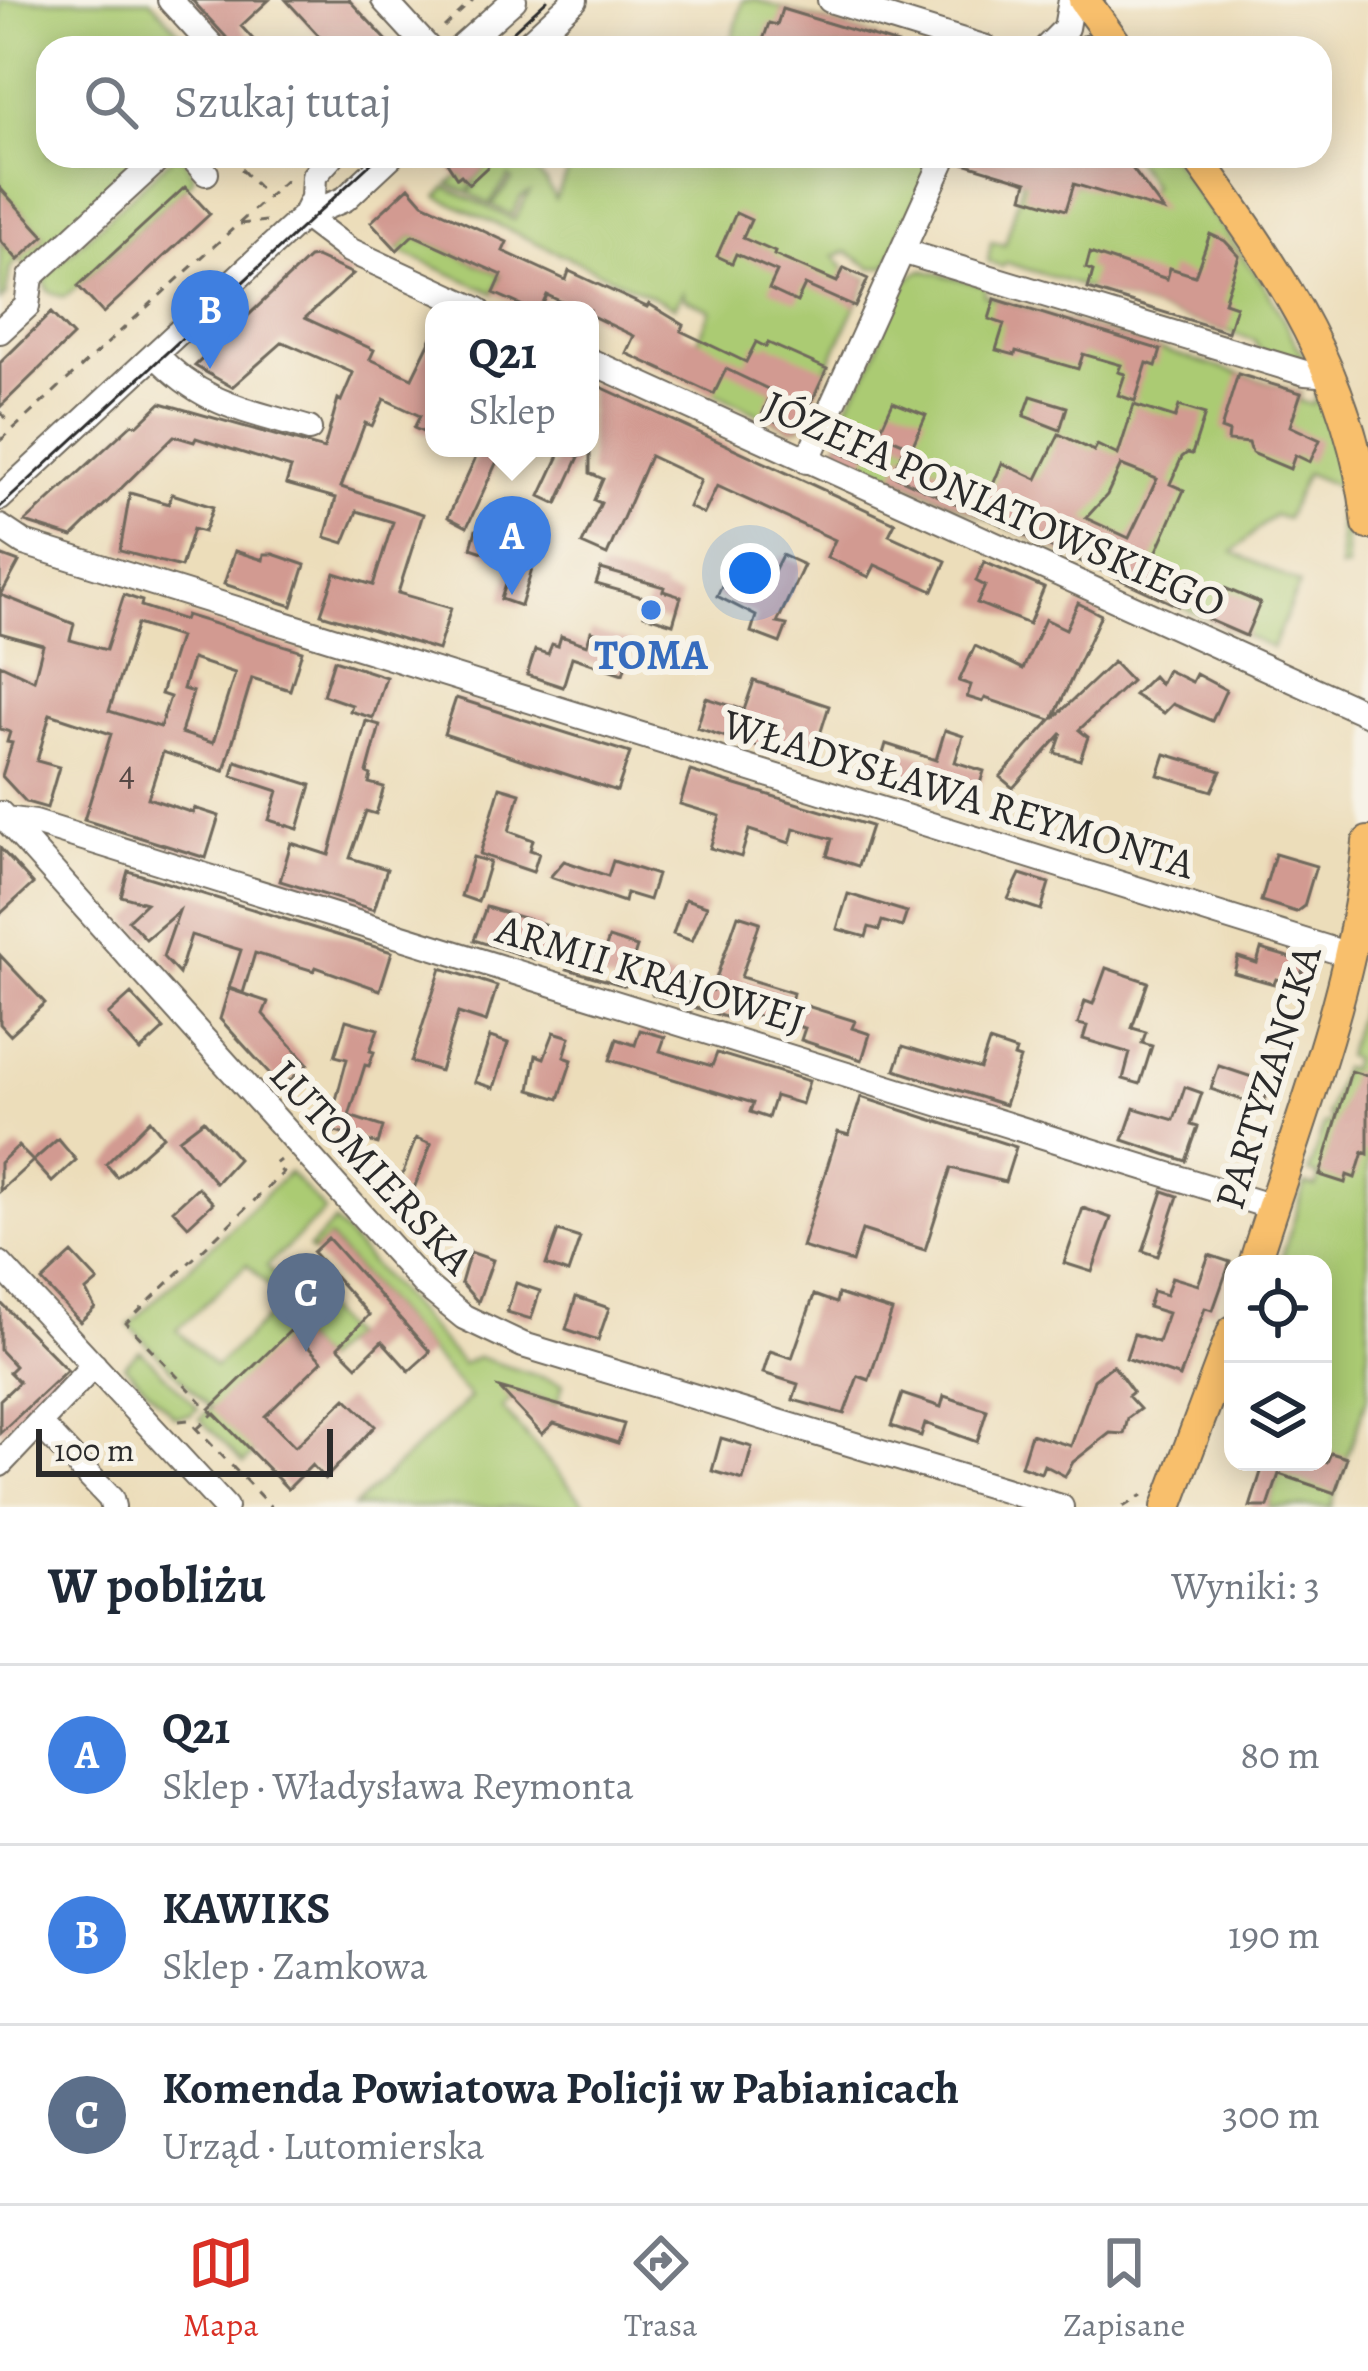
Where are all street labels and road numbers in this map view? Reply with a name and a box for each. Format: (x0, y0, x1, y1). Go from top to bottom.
street label: JÓZEFA PONIATOWSKIEGO (755, 376, 1234, 631)
street label: WŁADYSŁAWA REYMONTA (715, 694, 1202, 892)
street label: ARMII KRAJOWEJ (489, 899, 812, 1047)
street label: PARTYZANCKA (1200, 938, 1335, 1216)
street label: LUTOMIERSKA (257, 1046, 487, 1287)

